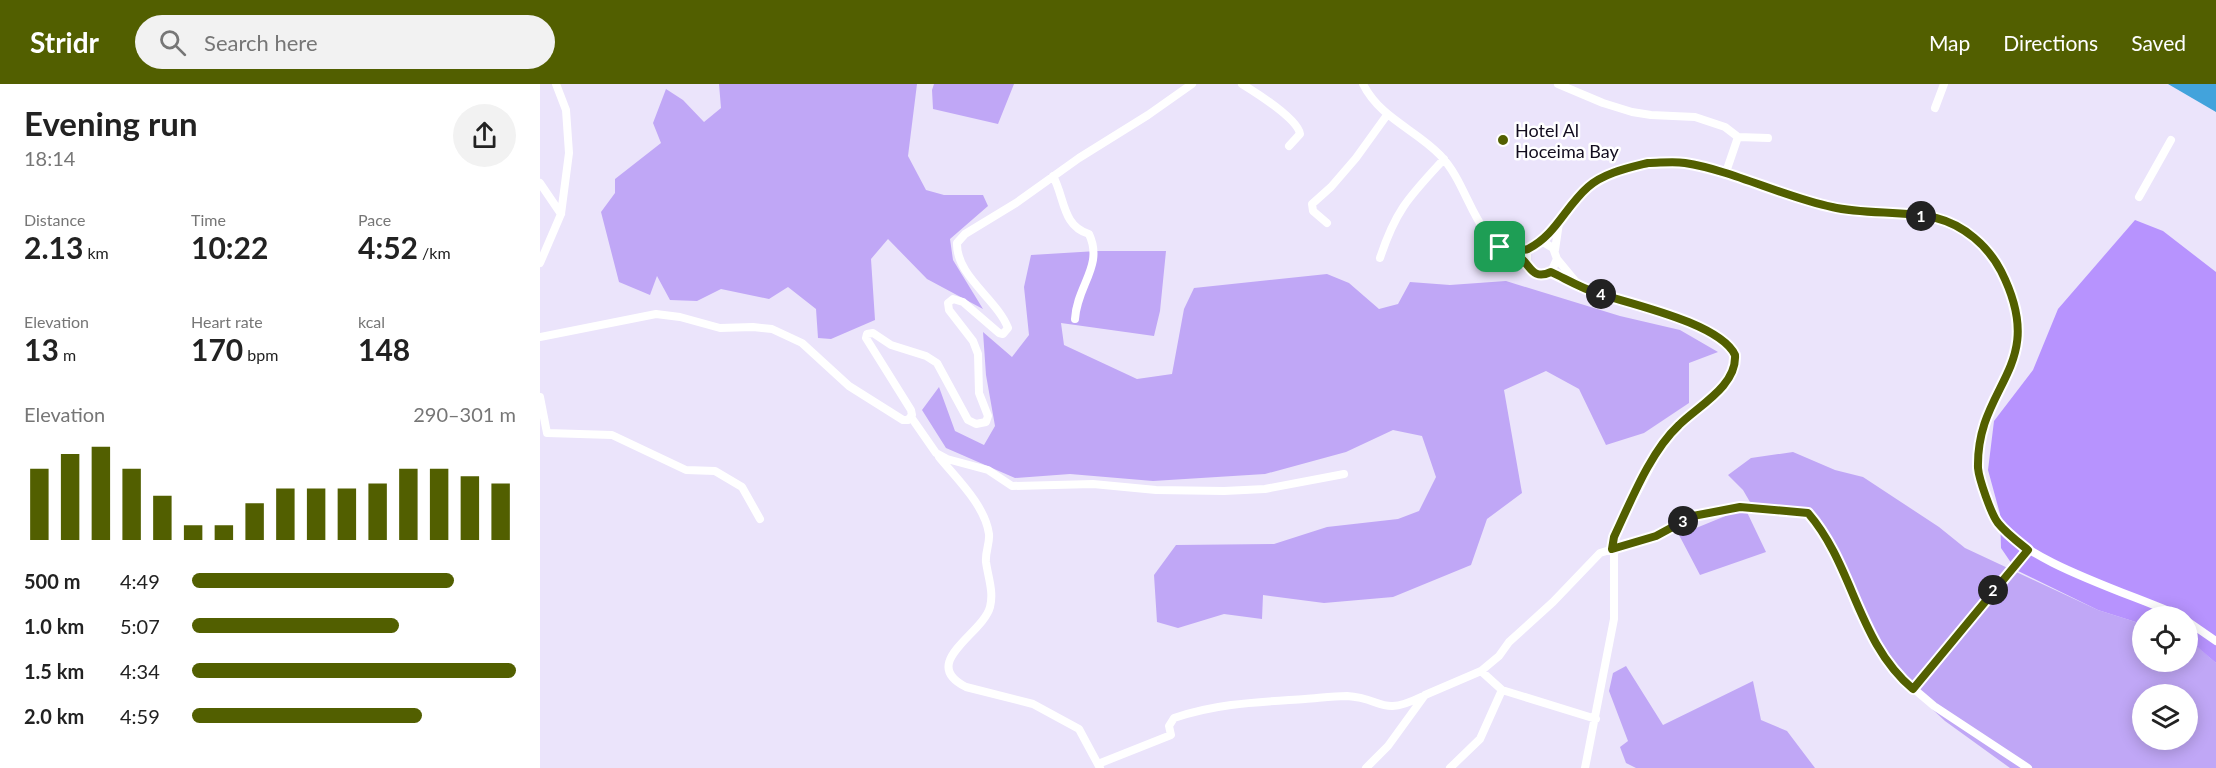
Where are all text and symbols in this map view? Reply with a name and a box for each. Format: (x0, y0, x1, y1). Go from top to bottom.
search box (135, 15, 555, 69)
text: Stridr (30, 25, 99, 59)
icon: search (156, 26, 189, 59)
text: Search here (204, 29, 318, 56)
text: Map (1929, 30, 1970, 55)
text: Directions (2003, 30, 2098, 55)
text: Saved (2131, 30, 2186, 55)
text: Evening run (24, 103, 198, 143)
button: share (453, 104, 516, 167)
place label: Hotel Al Hoceima Bay (1515, 119, 1620, 162)
marker: Hotel Al Hoceima Bay (1496, 133, 1510, 147)
text: 18:14 (24, 146, 75, 170)
pin: 1 (1906, 201, 1936, 231)
text: 1 (1916, 206, 1926, 225)
text: Distance (24, 210, 85, 229)
text: Time (191, 210, 226, 229)
text: Pace (358, 210, 391, 229)
pin (1474, 221, 1525, 272)
text: 2.13 (24, 229, 83, 265)
text: 10:22 (191, 229, 268, 265)
text: 4:52 (358, 229, 418, 265)
icon: arrive (1483, 230, 1516, 263)
text: km (83, 243, 109, 262)
text: /km (418, 243, 451, 262)
pin: 4 (1586, 279, 1616, 309)
text: 4 (1596, 284, 1606, 303)
text: Elevation (24, 312, 89, 331)
text: Heart rate (191, 312, 263, 331)
text: kcal (358, 312, 385, 331)
text: 13 (24, 331, 59, 367)
text: 170 (191, 331, 243, 367)
text: 148 (358, 331, 410, 367)
text: m (59, 345, 76, 364)
text: bpm (243, 345, 278, 364)
text: Elevation (24, 402, 105, 426)
text: 290–301 m (413, 402, 516, 426)
pin: 3 (1668, 506, 1698, 536)
text: 3 (1678, 511, 1688, 530)
text: 500 m (24, 569, 80, 593)
text: 4:49 (120, 569, 160, 593)
pin: 2 (1978, 575, 2008, 605)
text: 2 (1988, 580, 1998, 599)
map controls (2132, 606, 2198, 750)
button: locate (2132, 606, 2198, 672)
text: 1.0 km (24, 614, 84, 638)
text: 5:07 (120, 614, 160, 638)
text: 1.5 km (24, 659, 84, 683)
text: 4:34 (120, 659, 160, 683)
button: layers (2132, 684, 2198, 750)
text: 2.0 km (24, 704, 84, 728)
text: 4:59 (120, 704, 160, 728)

